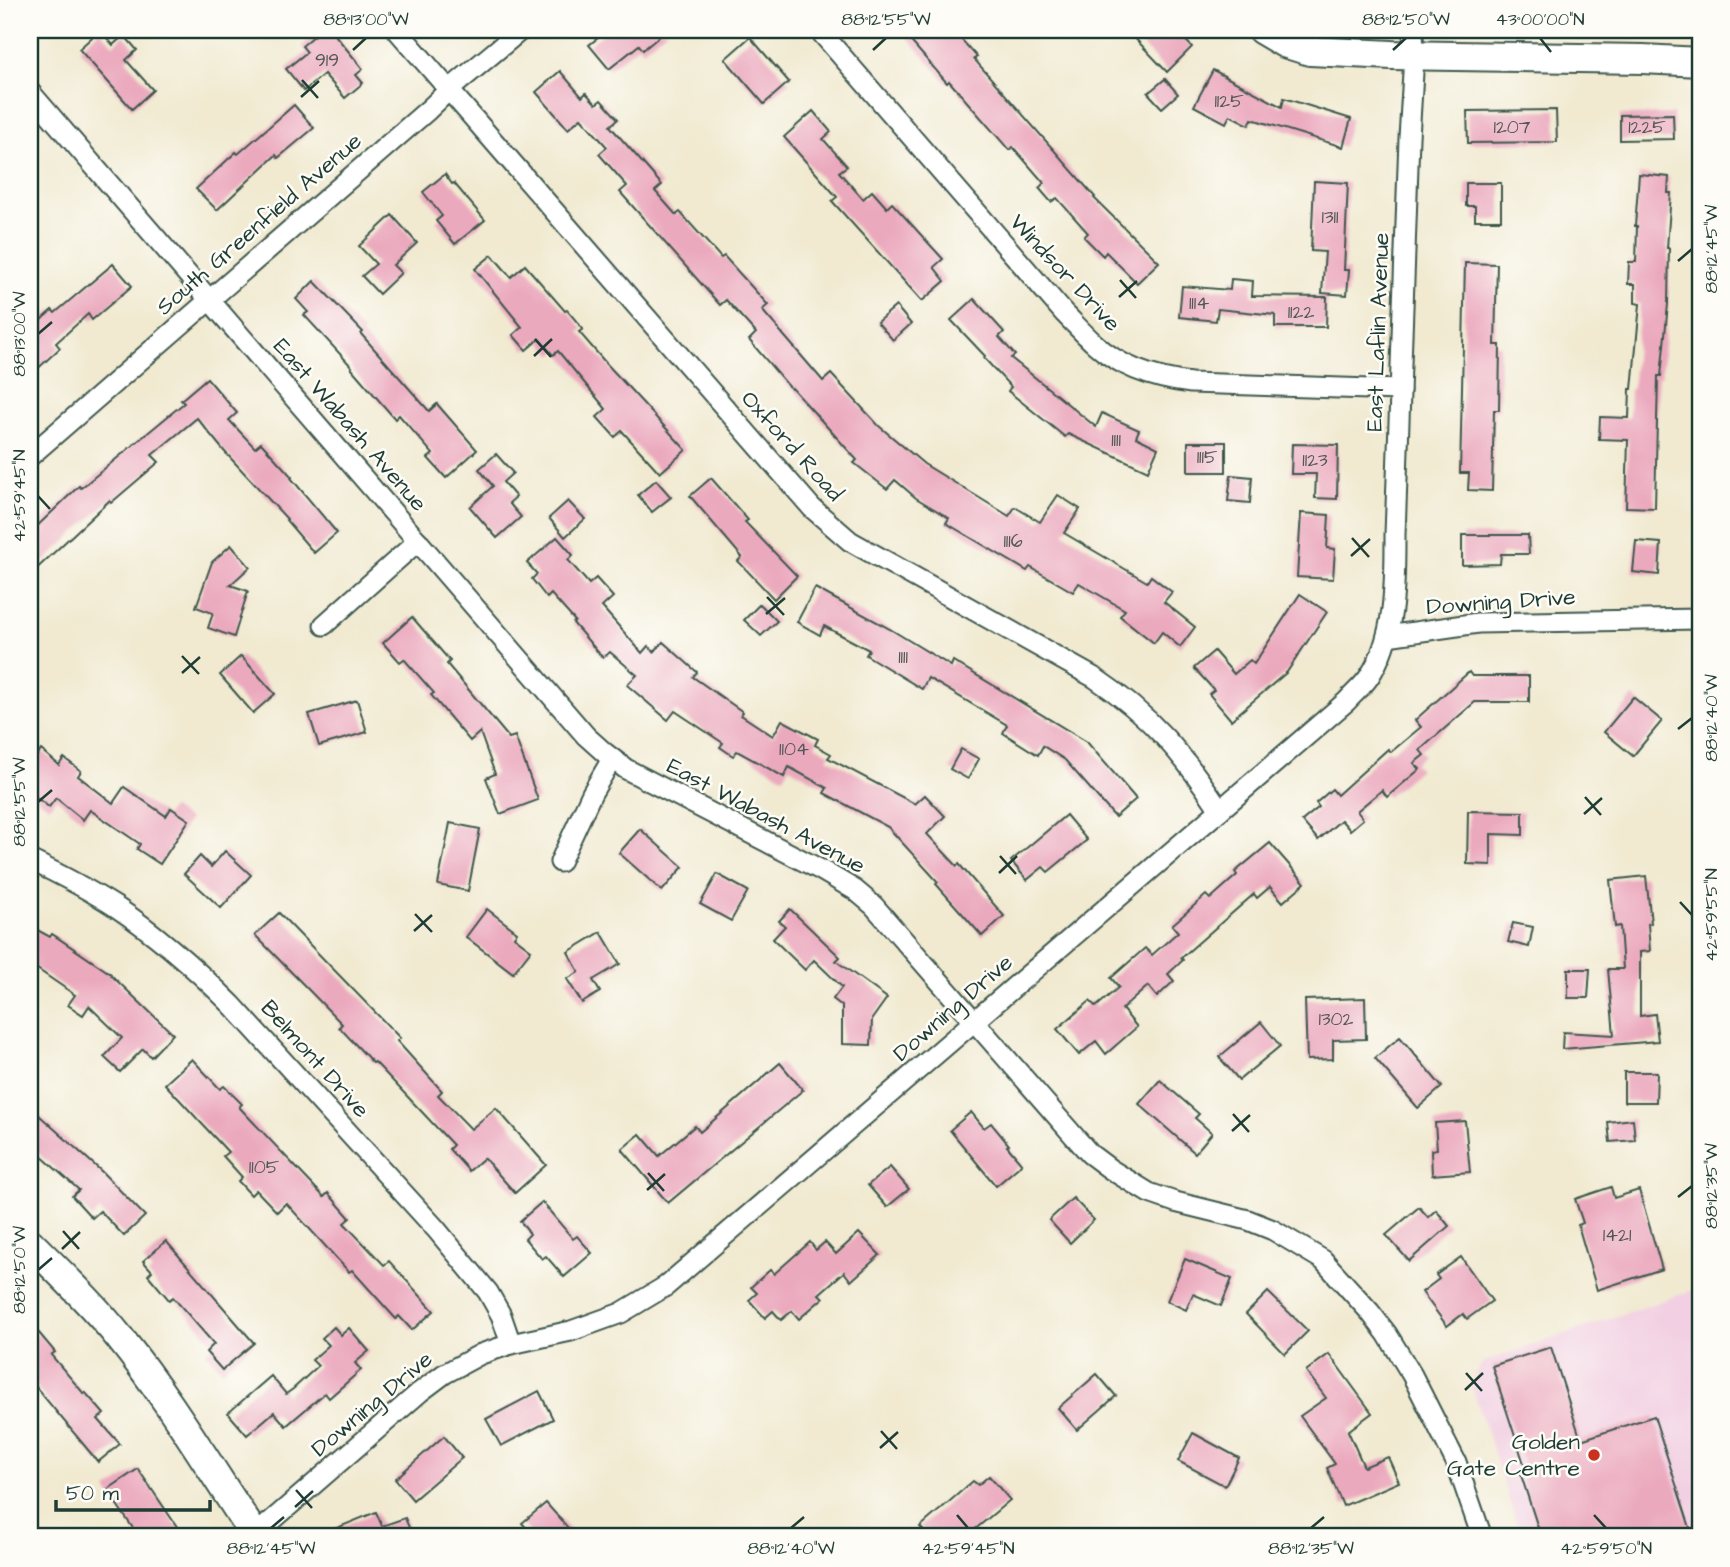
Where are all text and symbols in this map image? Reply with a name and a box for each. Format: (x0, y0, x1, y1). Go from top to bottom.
text: 88°13'00"W (323, 7, 409, 32)
text: 88°12'55"W (841, 7, 931, 32)
text: 88°12'50"W (1362, 7, 1450, 32)
text: 43°00'00"N (1495, 7, 1585, 32)
house number: 919 (315, 47, 339, 74)
house number: 1125 (1214, 88, 1244, 115)
house number: 1207 (1494, 114, 1531, 141)
house number: 1225 (1628, 114, 1666, 141)
street label: South Greenfield Avenue (149, 126, 369, 322)
house number: 1311 (1322, 204, 1339, 231)
text: 88°12'45"W (1699, 204, 1724, 294)
street label: Windsor Drive (1002, 207, 1128, 339)
street label: East Laflin Avenue (1359, 232, 1397, 432)
house number: 1114 (1189, 290, 1209, 317)
text: 88°13'00"W (7, 291, 32, 377)
house number: 1122 (1288, 299, 1314, 326)
street label: East Wabash Avenue (266, 331, 434, 519)
street label: Oxford Road (733, 384, 851, 509)
house number: 1111 (1111, 427, 1121, 454)
house number: 1115 (1197, 444, 1218, 471)
house number: 1123 (1302, 447, 1328, 474)
text: 42°59'45"N (7, 450, 32, 542)
house number: 1116 (1003, 528, 1023, 555)
street label: Downing Drive (1425, 581, 1577, 624)
house number: 1111 (898, 644, 908, 671)
text: 88°12'40"W (1699, 674, 1724, 762)
house number: 1104 (779, 736, 809, 763)
street label: East Wabash Avenue (661, 750, 871, 882)
text: 88°12'55"W (7, 757, 32, 847)
text: 42°59'55"N (1699, 868, 1724, 962)
street label: Downing Drive (886, 947, 1021, 1070)
street label: Belmont Drive (253, 993, 377, 1125)
house number: 1302 (1319, 1006, 1354, 1033)
text: 88°12'35"W (1699, 1143, 1724, 1229)
house number: 1105 (249, 1154, 280, 1181)
house number: 1421 (1603, 1222, 1632, 1249)
text: 88°12'50"W (7, 1226, 32, 1314)
street label: Downing Drive (304, 1344, 440, 1465)
place label: Golden Gate Centre (1447, 1426, 1580, 1484)
marker: Golden Gate Centre (1586, 1447, 1602, 1463)
scale bar (56, 1469, 210, 1513)
text: 50 m (66, 1479, 120, 1508)
text: 88°12'45"W (227, 1536, 316, 1561)
text: 88°12'40"W (747, 1536, 835, 1561)
text: 42°59'45"N (922, 1536, 1014, 1561)
text: 88°12'35"W (1268, 1536, 1354, 1561)
text: 42°59'50"N (1560, 1536, 1652, 1561)

